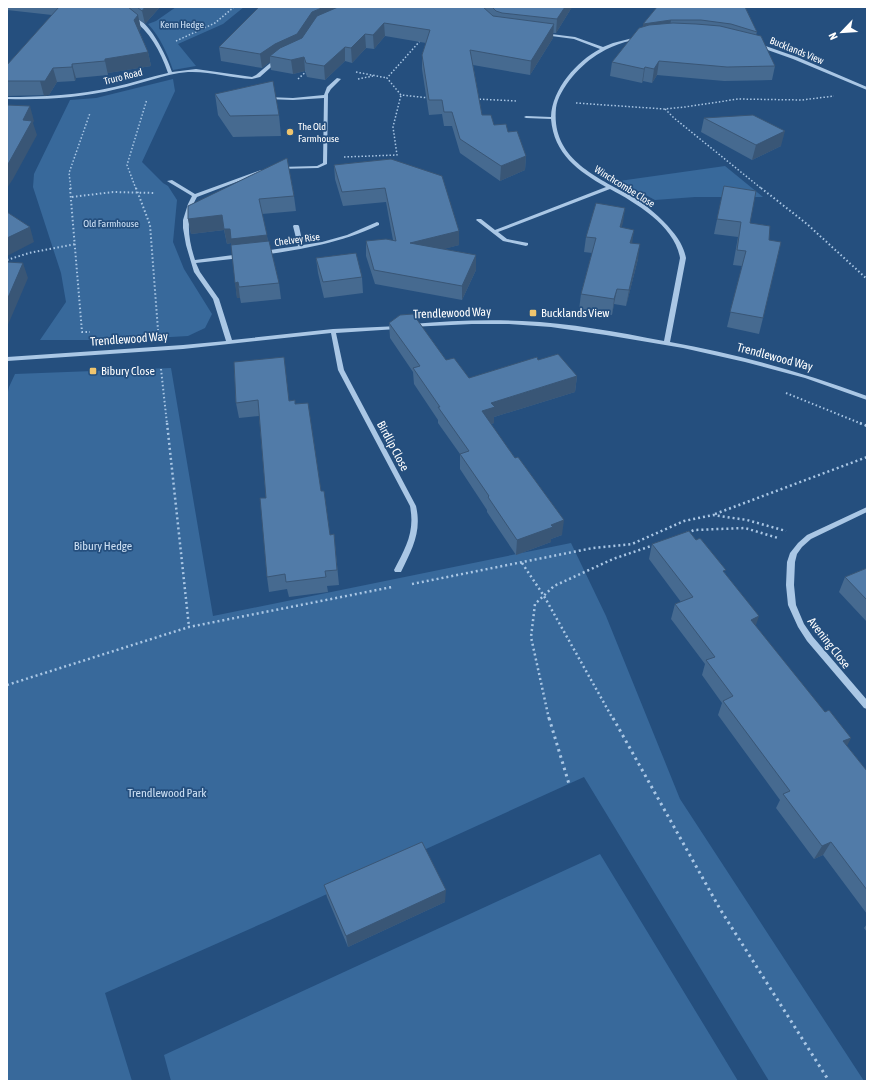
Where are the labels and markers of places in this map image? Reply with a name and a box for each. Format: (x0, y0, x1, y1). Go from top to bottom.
place label: The Old Farmhouse (298, 121, 340, 144)
marker: The Old Farmhouse (285, 127, 295, 137)
place label: Bucklands View (541, 306, 610, 320)
marker: Bucklands View (528, 308, 538, 318)
place label: Bibury Close (101, 364, 155, 378)
marker: Bibury Close (88, 366, 98, 376)

